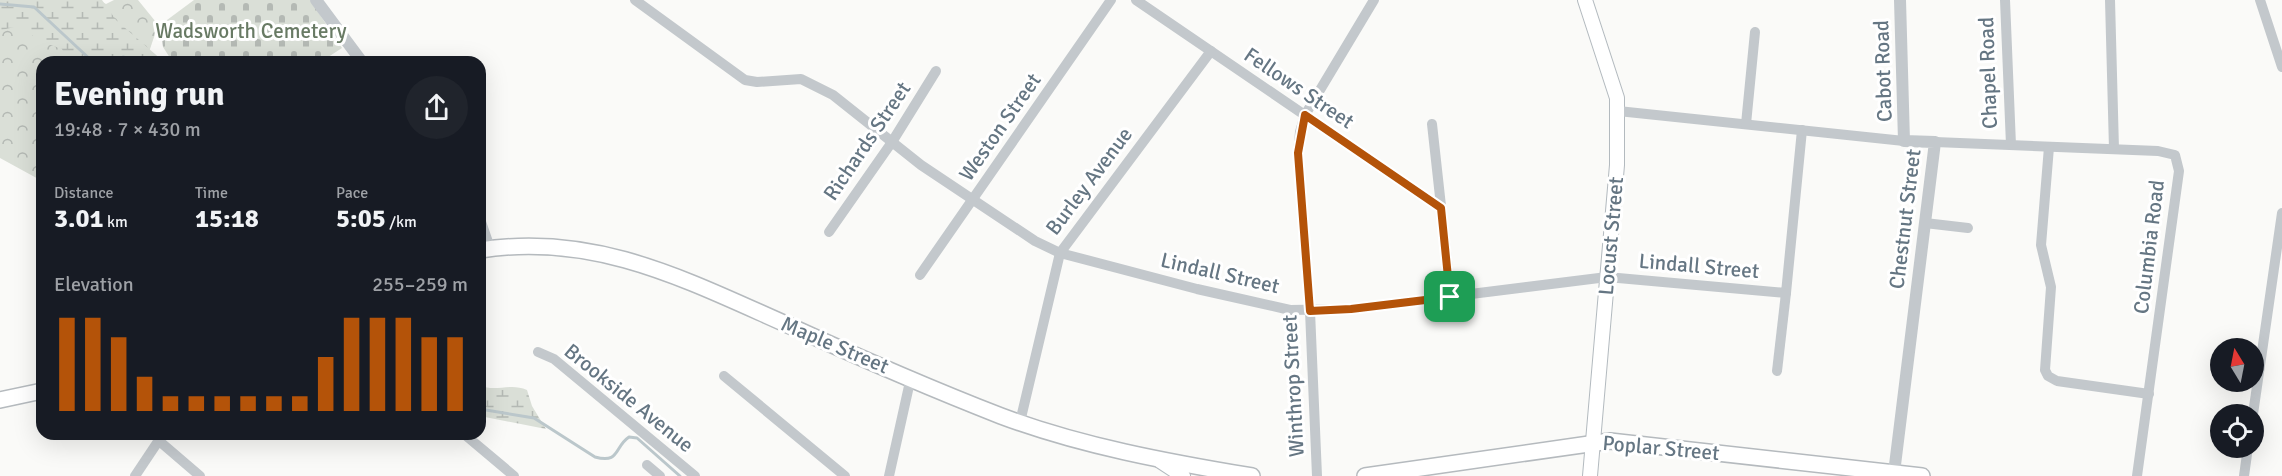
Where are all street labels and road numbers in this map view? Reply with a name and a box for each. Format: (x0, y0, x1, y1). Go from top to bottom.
street label: Chapel Road (1973, 17, 2003, 129)
street label: Cabot Road (1868, 20, 1898, 122)
street label: Fellows Street (1239, 42, 1359, 134)
street label: Weston Street (953, 68, 1047, 186)
street label: Richards Street (818, 77, 916, 205)
street label: Burley Avenue (1040, 122, 1138, 240)
street label: Chestnut Street (1884, 148, 1926, 290)
street label: Locust Street (1593, 176, 1629, 296)
street label: Columbia Road (2128, 179, 2170, 315)
street label: Lindall Street (1158, 247, 1282, 299)
street label: Lindall Street (1638, 248, 1760, 284)
street label: Maple Street (777, 311, 893, 379)
street label: Winthrop Street (1276, 314, 1310, 458)
street label: Brookside Avenue (559, 338, 699, 458)
street label: Poplar Street (1601, 430, 1721, 466)

